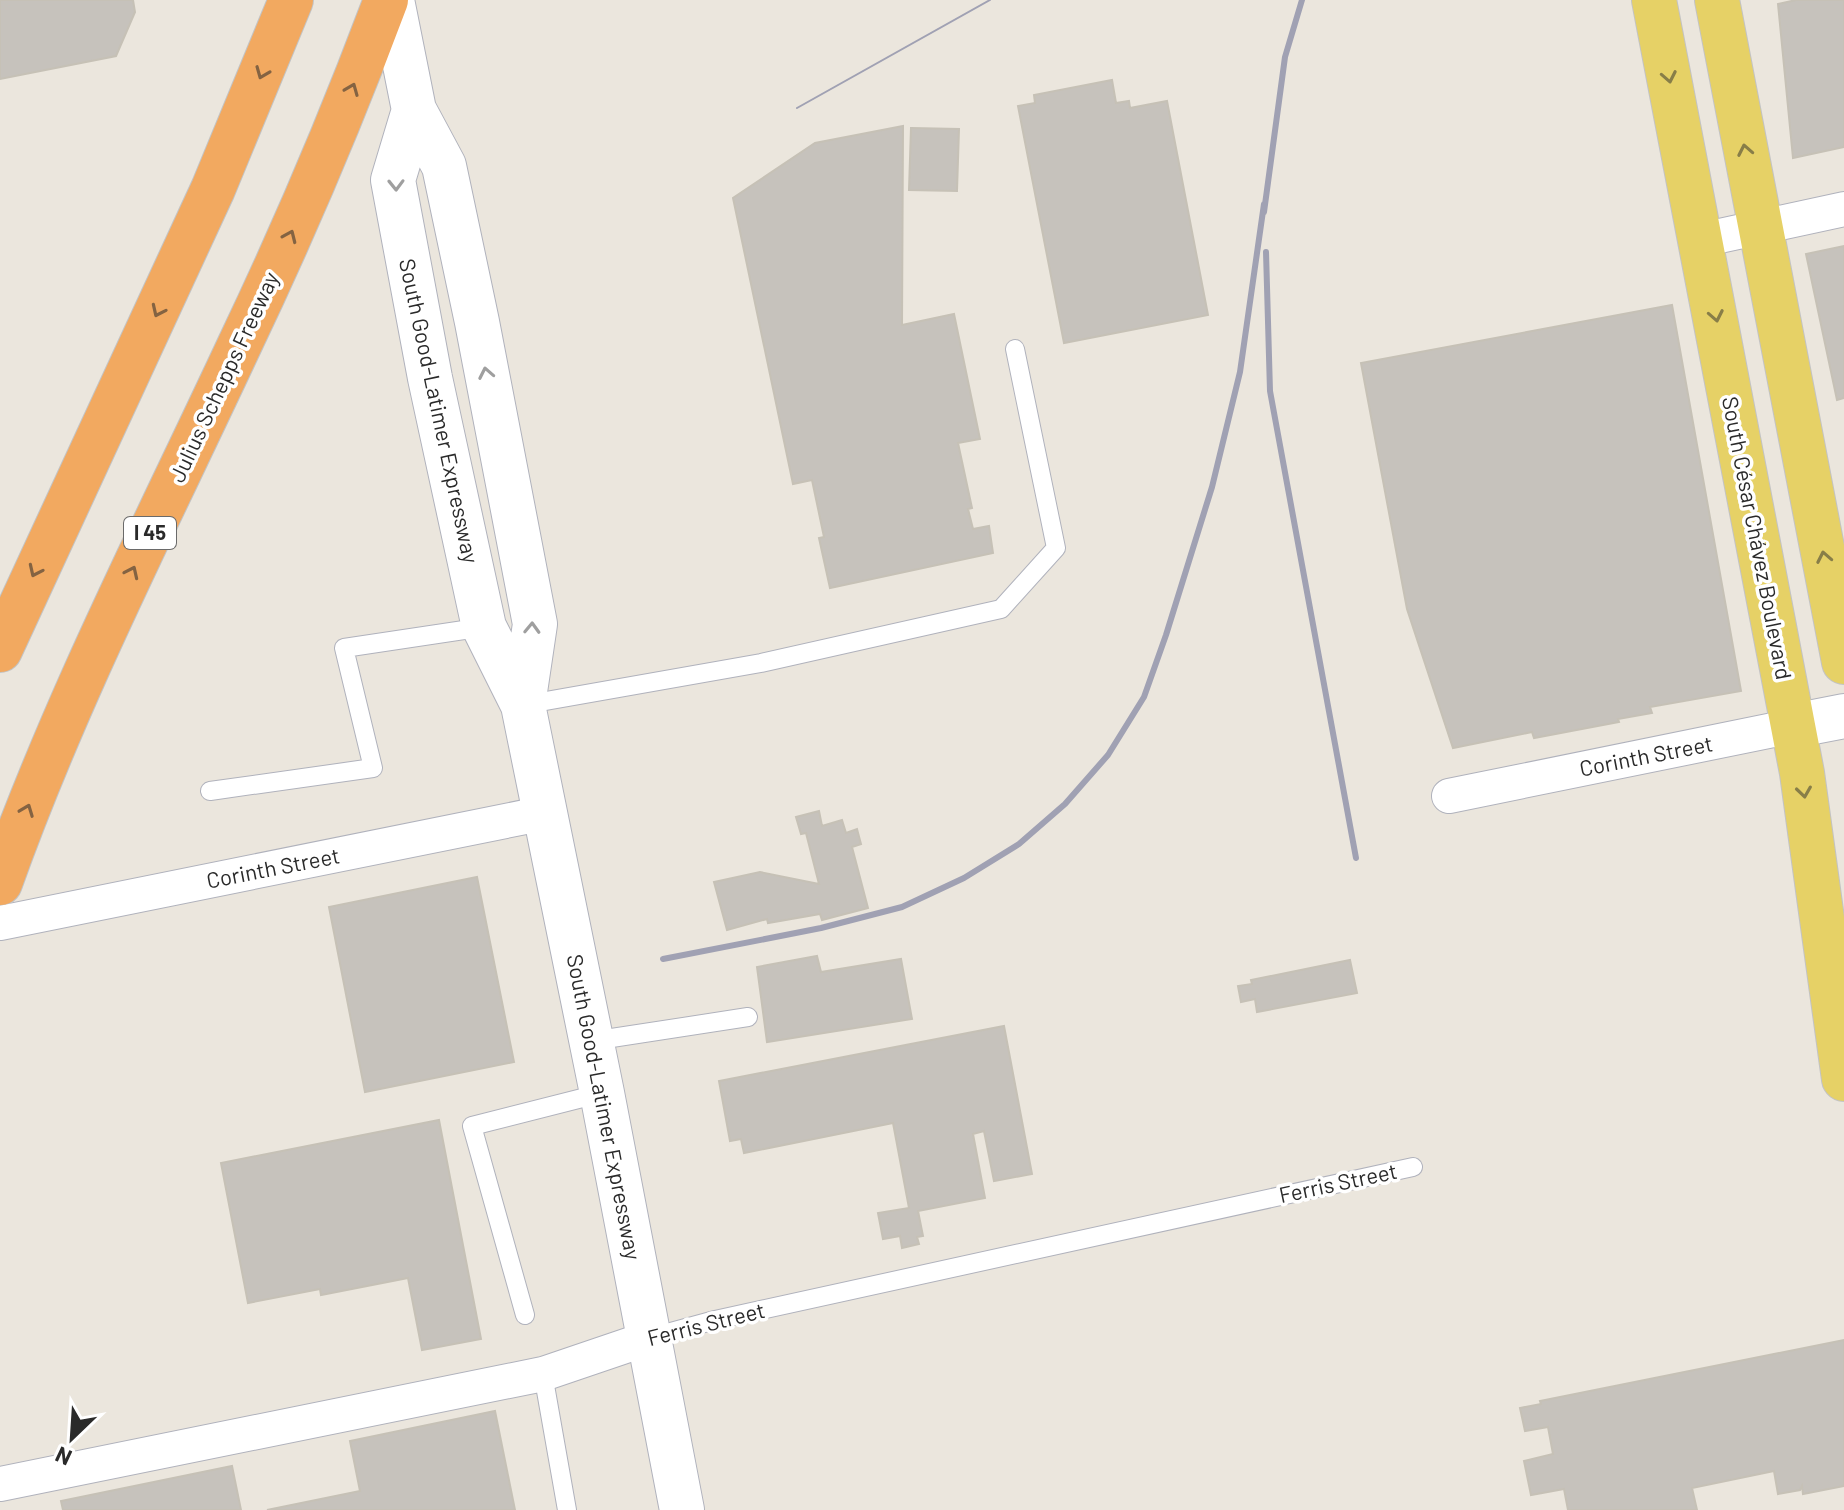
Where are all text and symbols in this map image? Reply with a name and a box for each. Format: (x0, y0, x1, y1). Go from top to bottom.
one-way arrow (255, 65, 272, 79)
one-way arrow (1660, 70, 1677, 83)
one-way arrow (342, 83, 359, 97)
one-way arrow (1738, 143, 1755, 157)
one-way arrow (388, 179, 405, 191)
one-way arrow (280, 229, 296, 244)
street label: South Good-Latimer Expressway (395, 256, 485, 566)
street label: Julius Schepps Freeway (163, 267, 283, 486)
one-way arrow (152, 302, 168, 317)
one-way arrow (1706, 310, 1723, 323)
one-way arrow (479, 366, 496, 380)
street label: South César Chávez Boulevard (1718, 394, 1798, 681)
road number: I 45 (124, 517, 176, 549)
one-way arrow (1816, 551, 1833, 565)
one-way arrow (29, 563, 45, 578)
one-way arrow (122, 566, 138, 581)
one-way arrow (524, 621, 541, 634)
street label: Corinth Street (1577, 729, 1715, 781)
one-way arrow (1796, 786, 1813, 799)
one-way arrow (17, 804, 34, 818)
street label: Corinth Street (204, 841, 342, 893)
street label: South Good-Latimer Expressway (563, 952, 647, 1262)
street label: Ferris Street (1276, 1157, 1399, 1207)
street label: Ferris Street (644, 1296, 767, 1350)
north arrow (32, 1398, 112, 1478)
text: N (51, 1442, 75, 1472)

